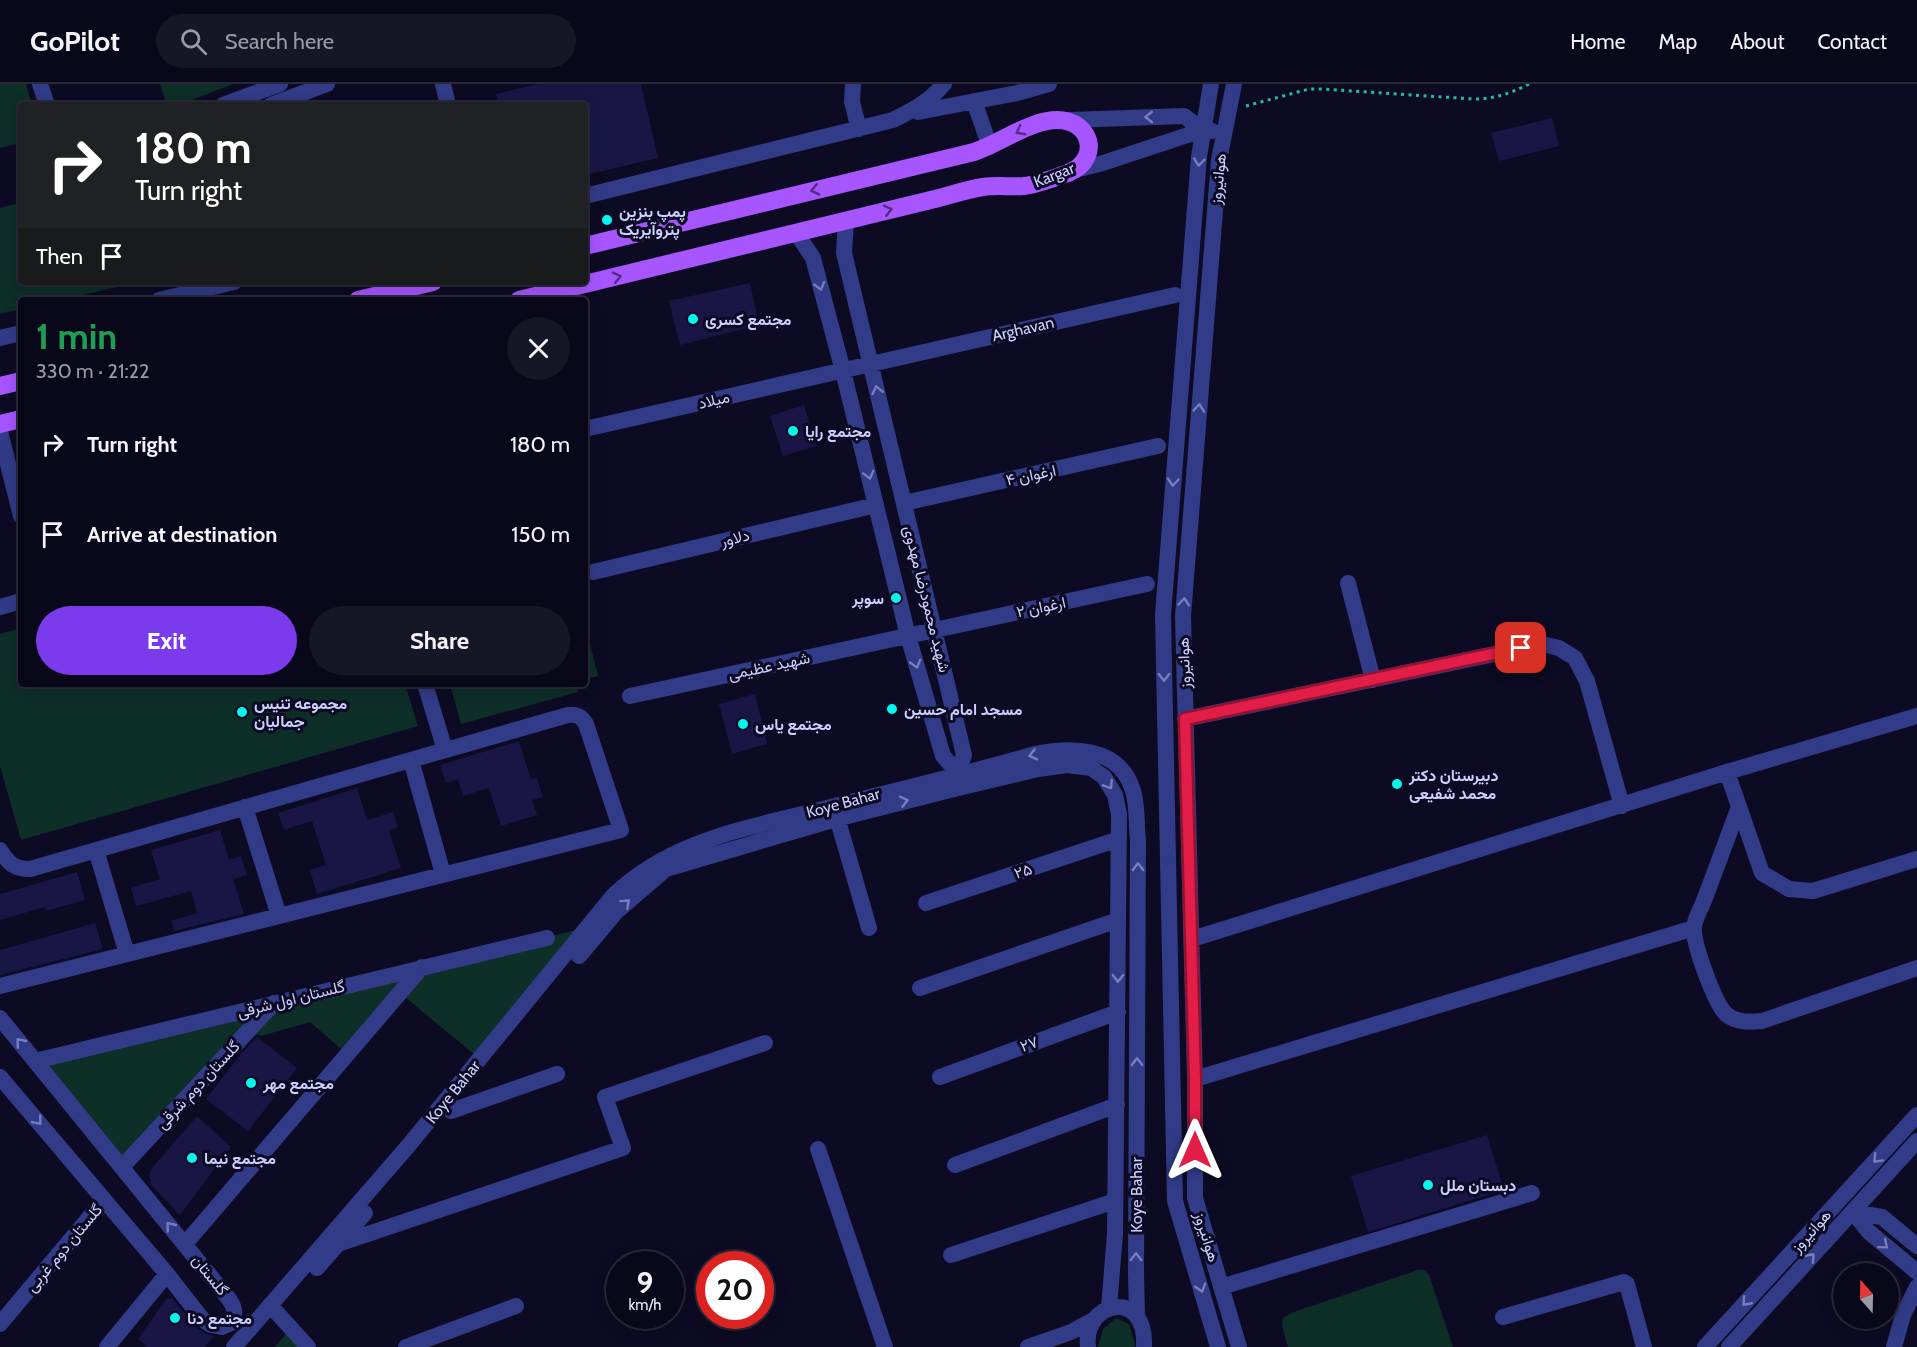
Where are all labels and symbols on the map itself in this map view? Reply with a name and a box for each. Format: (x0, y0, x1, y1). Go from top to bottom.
one-way arrow (1144, 111, 1153, 123)
one-way arrow (1016, 124, 1027, 135)
street label: هوانیروز (1206, 152, 1231, 207)
street label: Kargar (1031, 158, 1078, 191)
one-way arrow (1193, 158, 1206, 167)
one-way arrow (810, 183, 820, 196)
place label: پمپ بنزین پتروآیریک (619, 202, 686, 241)
one-way arrow (883, 205, 893, 218)
marker: پمپ بنزین پتروآیریک (600, 213, 614, 227)
one-way arrow (612, 271, 622, 284)
one-way arrow (813, 281, 826, 291)
place label: مجتمع کسری (705, 310, 792, 331)
marker: مجتمع کسری (686, 312, 700, 326)
street label: Arghavan (990, 313, 1056, 345)
one-way arrow (871, 385, 884, 395)
street label: میلاد (696, 387, 732, 413)
one-way arrow (1192, 403, 1205, 412)
place label: مجتمع رایا (805, 422, 872, 443)
marker: مجتمع رایا (786, 424, 800, 438)
street label: ارغوان ۴ (1004, 460, 1058, 491)
one-way arrow (861, 470, 874, 480)
one-way arrow (1167, 478, 1180, 487)
street label: شهید محمودرضا مهدوی (899, 524, 954, 675)
street label: دلاور (718, 525, 752, 552)
place label: سوپر (851, 589, 884, 610)
marker: سوپر (889, 591, 903, 605)
street label: ارغوان ۲ (1015, 593, 1068, 622)
one-way arrow (1177, 598, 1190, 607)
pin (1495, 622, 1546, 673)
street label: هوانیروز (1174, 637, 1195, 690)
street label: شهید عظیمی (726, 648, 812, 685)
one-way arrow (909, 658, 921, 669)
one-way arrow (1158, 672, 1170, 681)
place label: مجموعه تنیس جمالیان (254, 694, 348, 731)
place label: مسجد امام حسین (904, 700, 1023, 720)
marker: مسجد امام حسین (885, 702, 899, 716)
marker: مجموعه تنیس جمالیان (235, 705, 249, 719)
place label: مجتمع یاس (755, 715, 832, 736)
marker: مجتمع یاس (736, 717, 750, 731)
one-way arrow (1029, 747, 1039, 760)
place label: دبیرستان دکتر محمد شفیعی (1408, 766, 1498, 803)
marker: دبیرستان دکتر محمد شفیعی (1390, 777, 1404, 791)
one-way arrow (1101, 779, 1112, 790)
street label: Koye Bahar (804, 784, 883, 822)
one-way arrow (899, 796, 909, 809)
street label: ۲۵ (1012, 859, 1034, 883)
one-way arrow (1132, 862, 1144, 871)
one-way arrow (619, 899, 630, 910)
one-way arrow (1112, 973, 1124, 982)
street label: گلستان اول شرقی (235, 976, 347, 1023)
street label: ۲۷ (1017, 1032, 1041, 1056)
street label: گلستان دوم شرقی (152, 1037, 244, 1134)
one-way arrow (16, 1038, 27, 1049)
street label: Koye Bahar (422, 1056, 485, 1127)
one-way arrow (1131, 1057, 1143, 1066)
place label: مجتمع مهر (262, 1074, 334, 1095)
marker: مجتمع مهر (244, 1076, 258, 1090)
one-way arrow (31, 1114, 42, 1125)
position arrow (1163, 1118, 1227, 1182)
place label: مجتمع نیما (204, 1149, 276, 1170)
marker: مجتمع نیما (185, 1151, 199, 1165)
one-way arrow (1874, 1151, 1885, 1162)
street label: Koye Bahar (1127, 1156, 1146, 1233)
place label: دبستان ملل (1440, 1176, 1516, 1195)
marker: دبستان ملل (1421, 1178, 1435, 1192)
street label: گلستان دوم غربی (22, 1200, 107, 1297)
street label: هوانیروز (1786, 1206, 1836, 1258)
street label: هوانیروز (1189, 1209, 1224, 1265)
one-way arrow (166, 1221, 177, 1232)
one-way arrow (1877, 1237, 1888, 1248)
street label: گلستان (188, 1251, 232, 1299)
speed limit sign: 20 (696, 1251, 774, 1329)
one-way arrow (1130, 1252, 1142, 1261)
one-way arrow (1804, 1254, 1815, 1264)
north arrow (1833, 1263, 1899, 1329)
one-way arrow (1194, 1282, 1206, 1293)
one-way arrow (1742, 1296, 1753, 1306)
place label: مجتمع دنا (187, 1309, 252, 1330)
marker: مجتمع دنا (168, 1311, 182, 1325)

